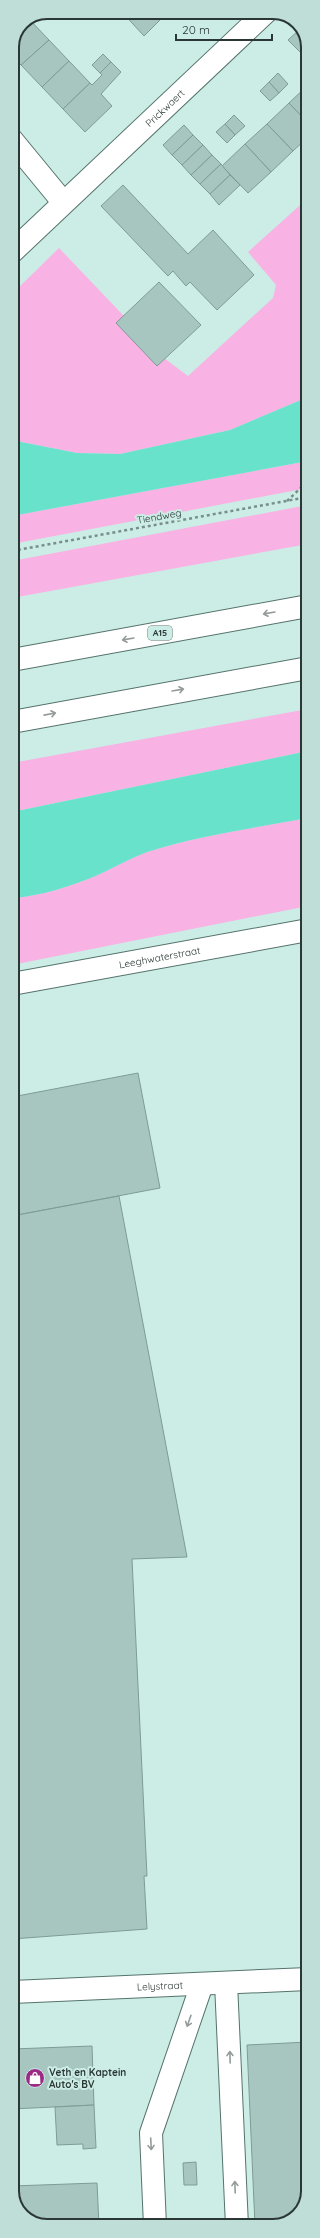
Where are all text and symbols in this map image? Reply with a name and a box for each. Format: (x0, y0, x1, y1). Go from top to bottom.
scale bar (176, 16, 272, 42)
text: 20 m (182, 22, 210, 37)
street label: Prickwaert (143, 86, 188, 130)
street label: Tiendweg (136, 506, 182, 527)
one-way arrow (263, 609, 276, 617)
road number: A15 (148, 626, 172, 640)
one-way arrow (122, 635, 135, 643)
one-way arrow (171, 686, 184, 694)
one-way arrow (44, 710, 57, 718)
street label: Leeghwaterstraat (118, 944, 202, 971)
street label: Lelystraat (137, 1978, 184, 1994)
one-way arrow (185, 2014, 192, 2027)
one-way arrow (226, 2051, 233, 2064)
place label: Veth en Kaptein Auto's BV (49, 2066, 126, 2091)
shop icon: Veth en Kaptein Auto's BV (24, 2067, 46, 2089)
one-way arrow (148, 2137, 155, 2150)
one-way arrow (231, 2181, 239, 2194)

